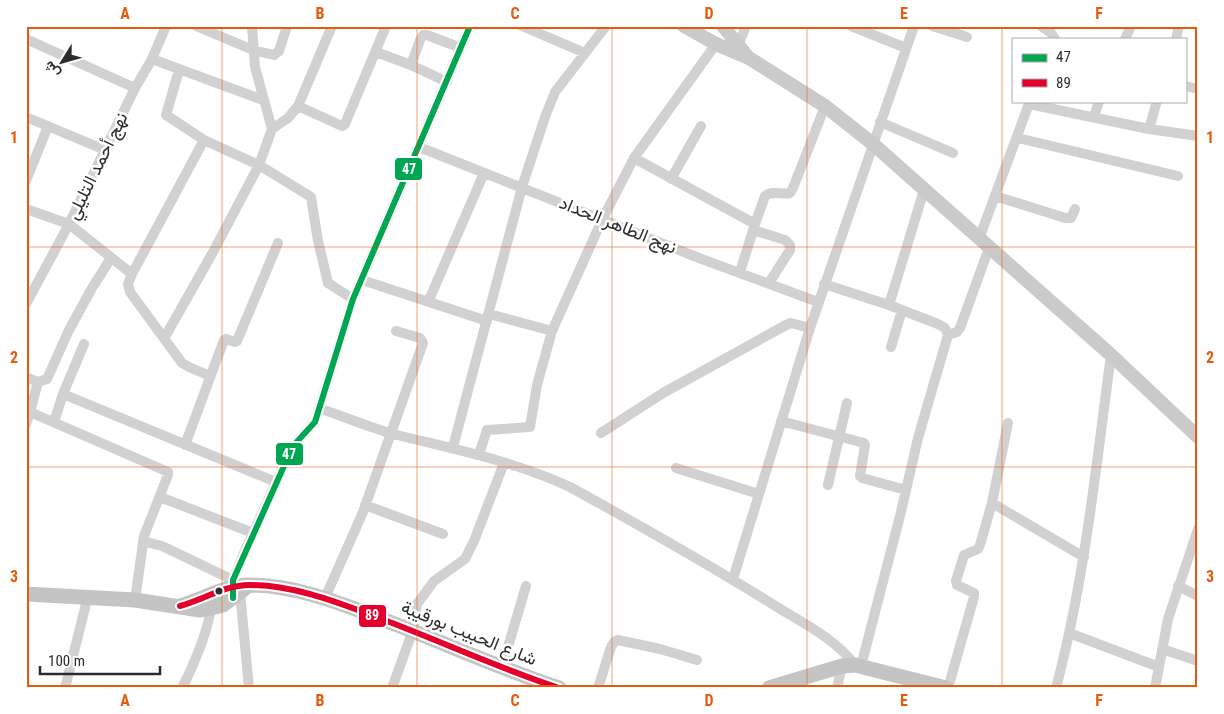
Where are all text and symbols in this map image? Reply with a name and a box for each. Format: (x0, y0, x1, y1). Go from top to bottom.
text: A (120, 4, 130, 23)
text: B (316, 4, 325, 23)
text: C (510, 4, 520, 23)
text: D (704, 4, 714, 23)
text: E (900, 4, 908, 23)
text: F (1095, 4, 1103, 23)
north arrow (38, 38, 88, 88)
legend (1012, 38, 1186, 102)
text: 47 (1056, 48, 1071, 66)
text: ش (40, 58, 64, 81)
text: 89 (1056, 74, 1071, 92)
street label: نهج أحمد التليلي (62, 109, 136, 225)
text: 1 (10, 128, 18, 147)
text: 1 (1206, 128, 1214, 147)
line badge: 47 (394, 157, 423, 181)
text: 47 (402, 161, 416, 177)
street label: نهج الطاهر الحداد (556, 191, 680, 259)
text: 2 (10, 348, 18, 367)
text: 2 (1206, 348, 1214, 367)
line badge: 47 (275, 442, 304, 466)
text: 47 (282, 446, 296, 462)
text: 3 (10, 567, 18, 586)
text: 3 (1206, 567, 1214, 586)
unlabelled marker (214, 586, 224, 596)
street label: شارع الحبيب بورقيبة (398, 596, 540, 671)
line badge: 89 (358, 604, 387, 628)
text: 89 (365, 607, 379, 623)
scale bar (40, 644, 160, 676)
text: 100 m (48, 652, 85, 670)
text: A (120, 691, 130, 710)
text: B (316, 691, 325, 710)
text: C (510, 691, 520, 710)
text: D (704, 691, 714, 710)
text: E (900, 691, 908, 710)
text: F (1095, 691, 1103, 710)

